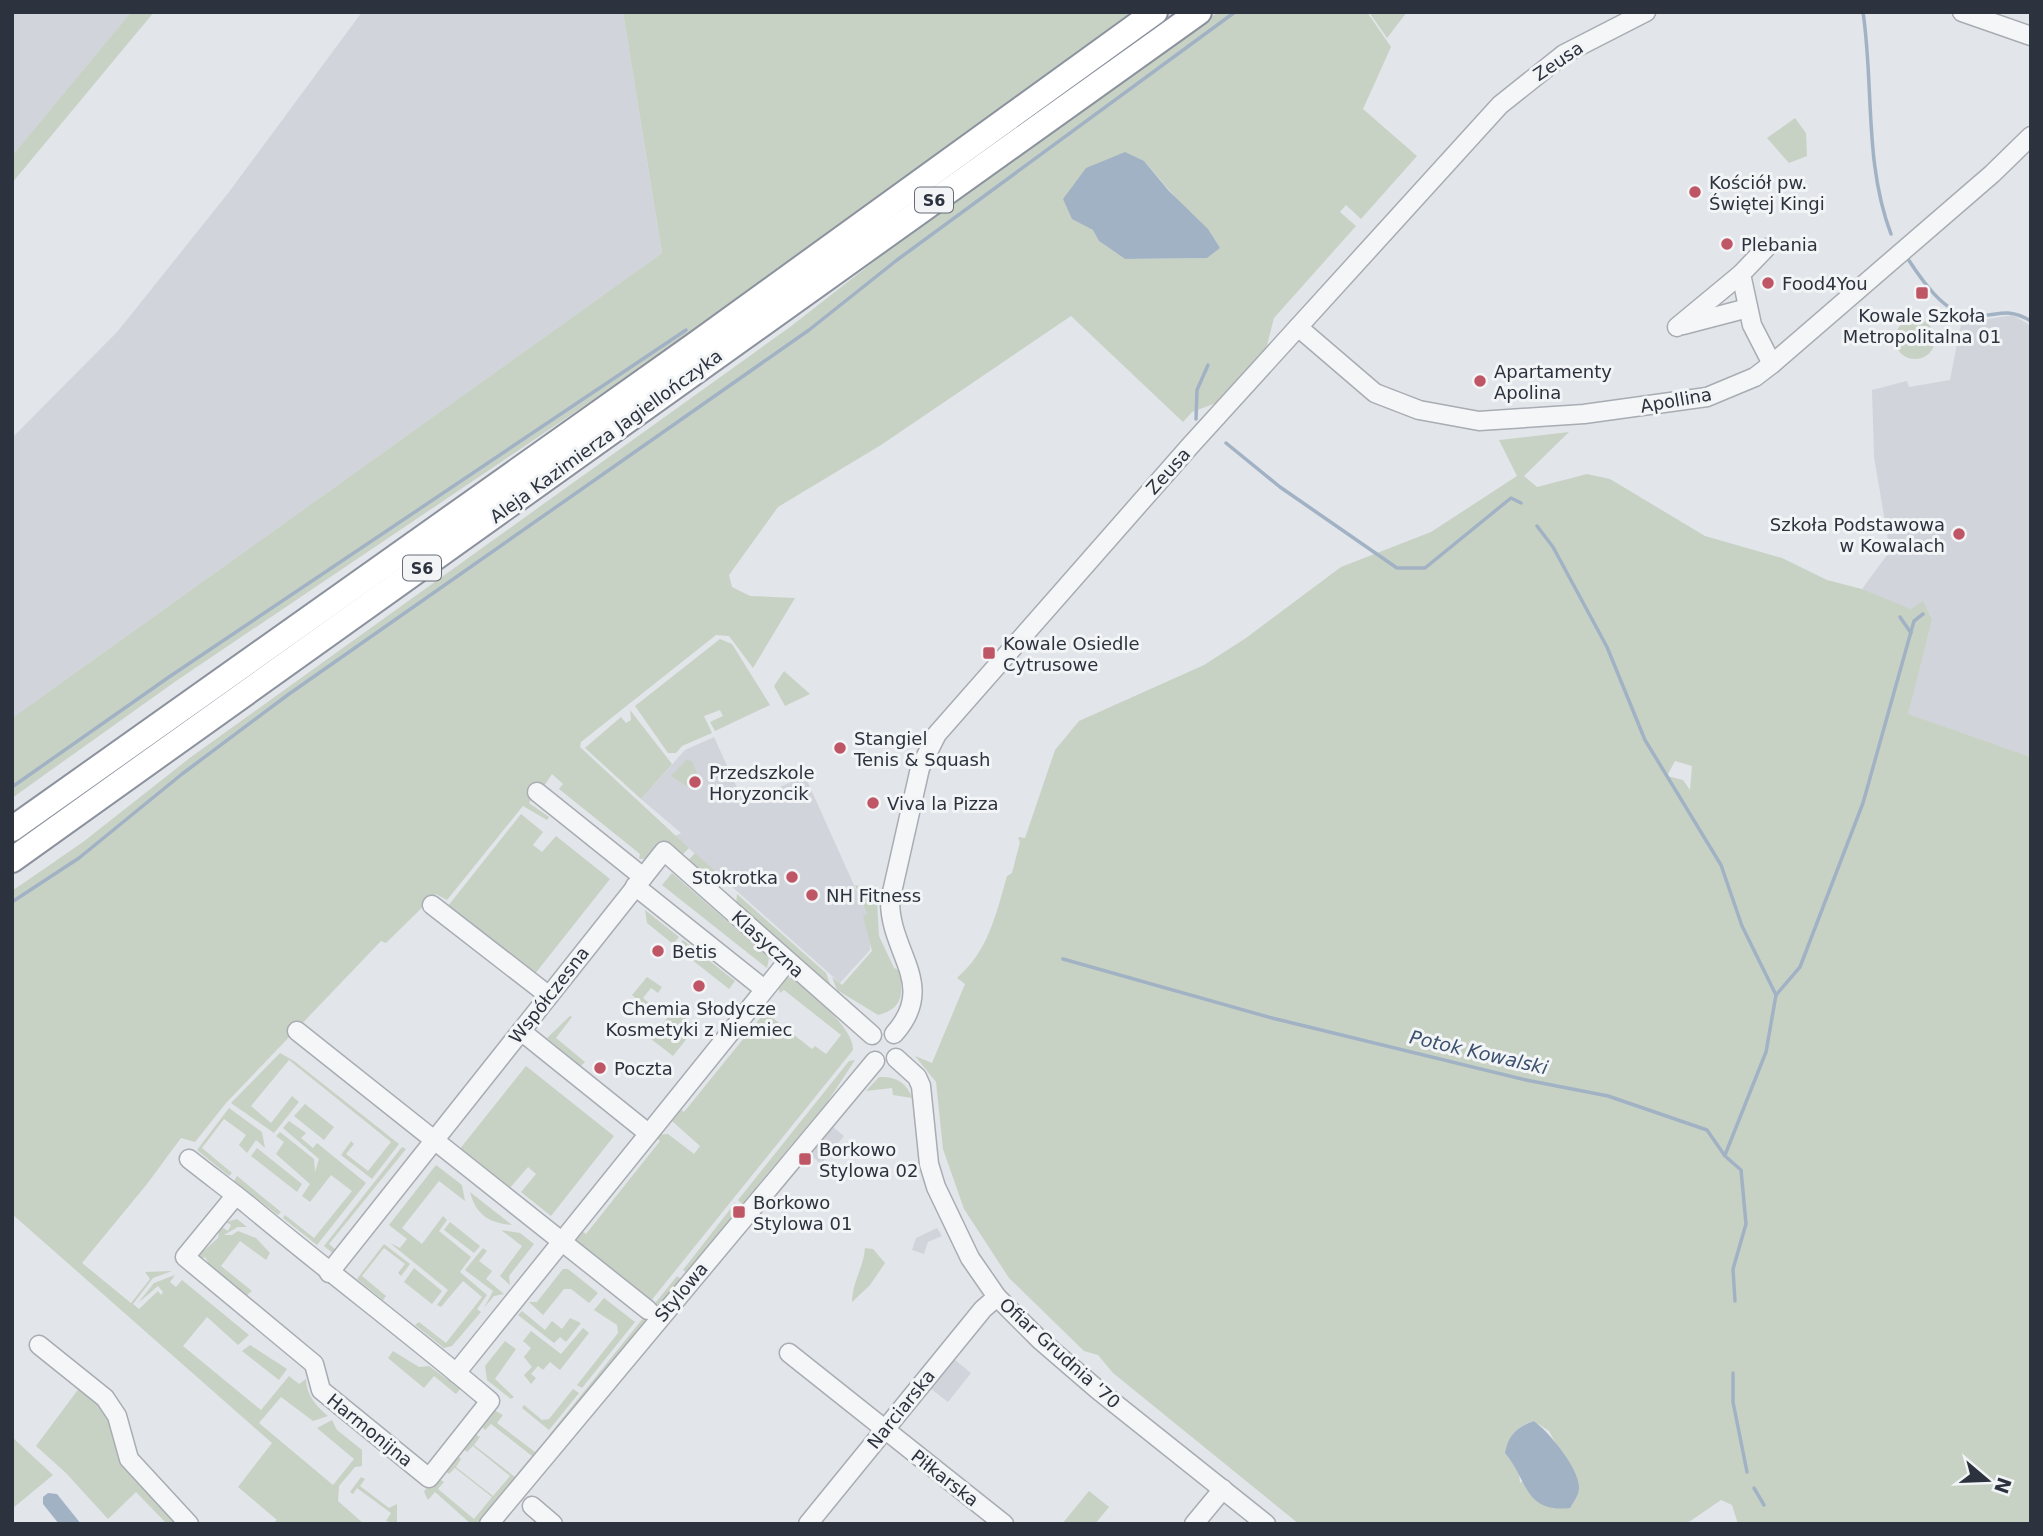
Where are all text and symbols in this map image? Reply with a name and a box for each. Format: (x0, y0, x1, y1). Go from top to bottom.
street label: Zeusa (1529, 37, 1587, 85)
place label: Kościół pw. Świętej Kingi (1709, 172, 1825, 214)
marker: Kościół pw. Świętej Kingi (1687, 184, 1703, 200)
road number: S6 (915, 188, 953, 212)
place label: Plebania (1741, 234, 1818, 255)
marker: Plebania (1719, 236, 1735, 252)
place label: Food4You (1782, 273, 1868, 294)
marker: Food4You (1760, 275, 1776, 291)
marker: Kowale Szkoła Metropolitalna 01 (1914, 285, 1930, 301)
place label: Kowale Szkoła Metropolitalna 01 (1843, 305, 2001, 347)
street label: Aleja Kazimierza Jagiellończyka (486, 345, 726, 527)
place label: Apartamenty Apolina (1494, 361, 1612, 403)
marker: Apartamenty Apolina (1472, 373, 1488, 389)
street label: Apollina (1639, 383, 1713, 417)
street label: Zeusa (1142, 443, 1194, 499)
place label: Szkoła Podstawowa w Kowalach (1770, 514, 1945, 556)
marker: Szkoła Podstawowa w Kowalach (1951, 526, 1967, 542)
road number: S6 (403, 555, 441, 580)
place label: Kowale Osiedle Cytrusowe (1003, 633, 1140, 675)
marker: Kowale Osiedle Cytrusowe (981, 645, 997, 661)
place label: Stangiel Tenis & Squash (853, 728, 990, 770)
marker: Stangiel Tenis & Squash (832, 740, 848, 756)
place label: Przedszkole Horyzoncik (709, 762, 815, 804)
marker: Przedszkole Horyzoncik (687, 774, 703, 790)
place label: Viva la Pizza (887, 793, 998, 814)
marker: Viva la Pizza (865, 795, 881, 811)
place label: Stokrotka (692, 867, 778, 888)
marker: Stokrotka (784, 869, 800, 885)
place label: NH Fitness (826, 885, 921, 906)
marker: NH Fitness (804, 887, 820, 903)
street label: Klasyczna (728, 906, 808, 982)
place label: Betis (672, 941, 717, 962)
street label: Współczesna (505, 942, 593, 1048)
marker: Betis (650, 943, 666, 959)
marker: Chemia Słodycze Kosmetyki z Niemiec (691, 978, 707, 994)
place label: Chemia Słodycze Kosmetyki z Niemiec (606, 998, 792, 1040)
water label: Potok Kowalski (1408, 1025, 1551, 1079)
place label: Poczta (614, 1058, 673, 1079)
marker: Poczta (592, 1060, 608, 1076)
place label: Borkowo Stylowa 02 (819, 1139, 919, 1181)
marker: Borkowo Stylowa 02 (797, 1151, 813, 1167)
place label: Borkowo Stylowa 01 (753, 1192, 853, 1234)
marker: Borkowo Stylowa 01 (731, 1204, 747, 1220)
street label: Stylowa (650, 1258, 712, 1326)
street label: Ofiar Grudnia '70 (995, 1293, 1125, 1413)
street label: Narciarska (863, 1365, 939, 1453)
street label: Harmonijna (323, 1389, 417, 1471)
street label: Piłkarska (907, 1445, 983, 1511)
north arrow (1952, 1445, 2022, 1515)
text: N (1990, 1474, 2016, 1497)

